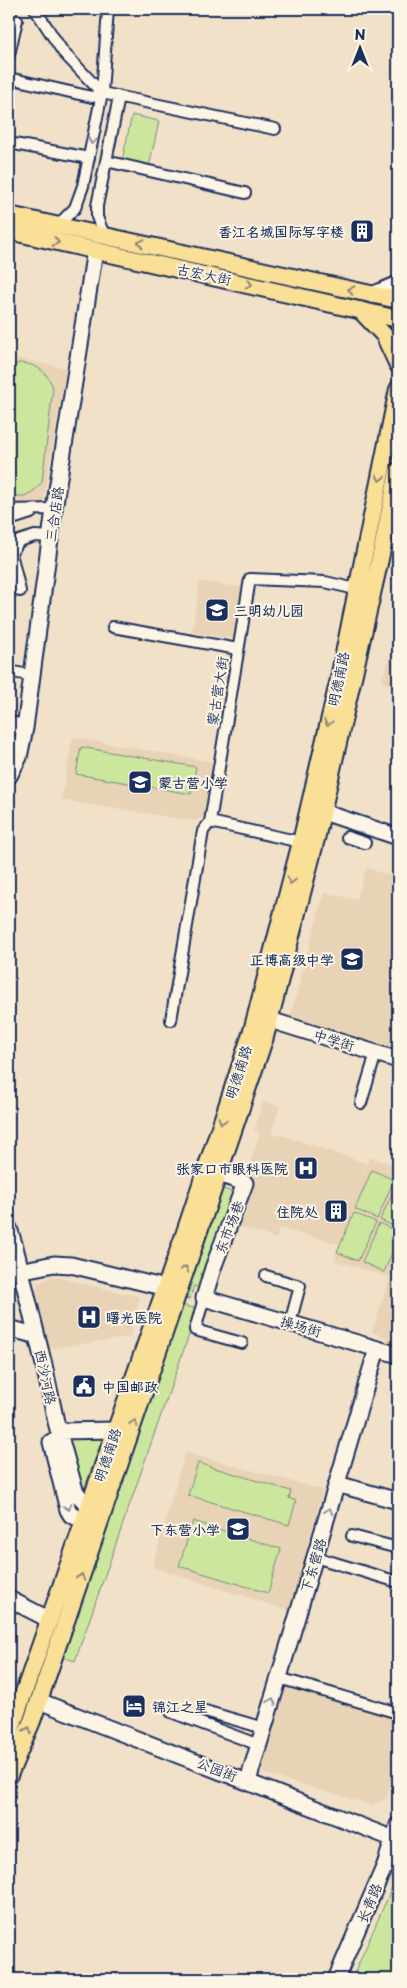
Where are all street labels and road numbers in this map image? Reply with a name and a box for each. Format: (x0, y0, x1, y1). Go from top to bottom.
street label: 古宏大街 (174, 258, 234, 290)
street label: 三合店路 (40, 485, 68, 543)
street label: 明德南路 (322, 649, 354, 709)
street label: 蒙古营大街 (201, 655, 233, 727)
street label: 中学街 (311, 1024, 357, 1056)
street label: 明德南路 (219, 1042, 257, 1102)
street label: 东市场巷 (209, 1196, 249, 1257)
street label: 操场街 (278, 1310, 324, 1342)
street label: 西沙河路 (30, 1347, 62, 1407)
street label: 明德南路 (88, 1425, 126, 1485)
street label: 下东营路 (295, 1535, 331, 1595)
street label: 公园街 (194, 1752, 240, 1786)
street label: 长青路 (351, 1880, 387, 1926)

